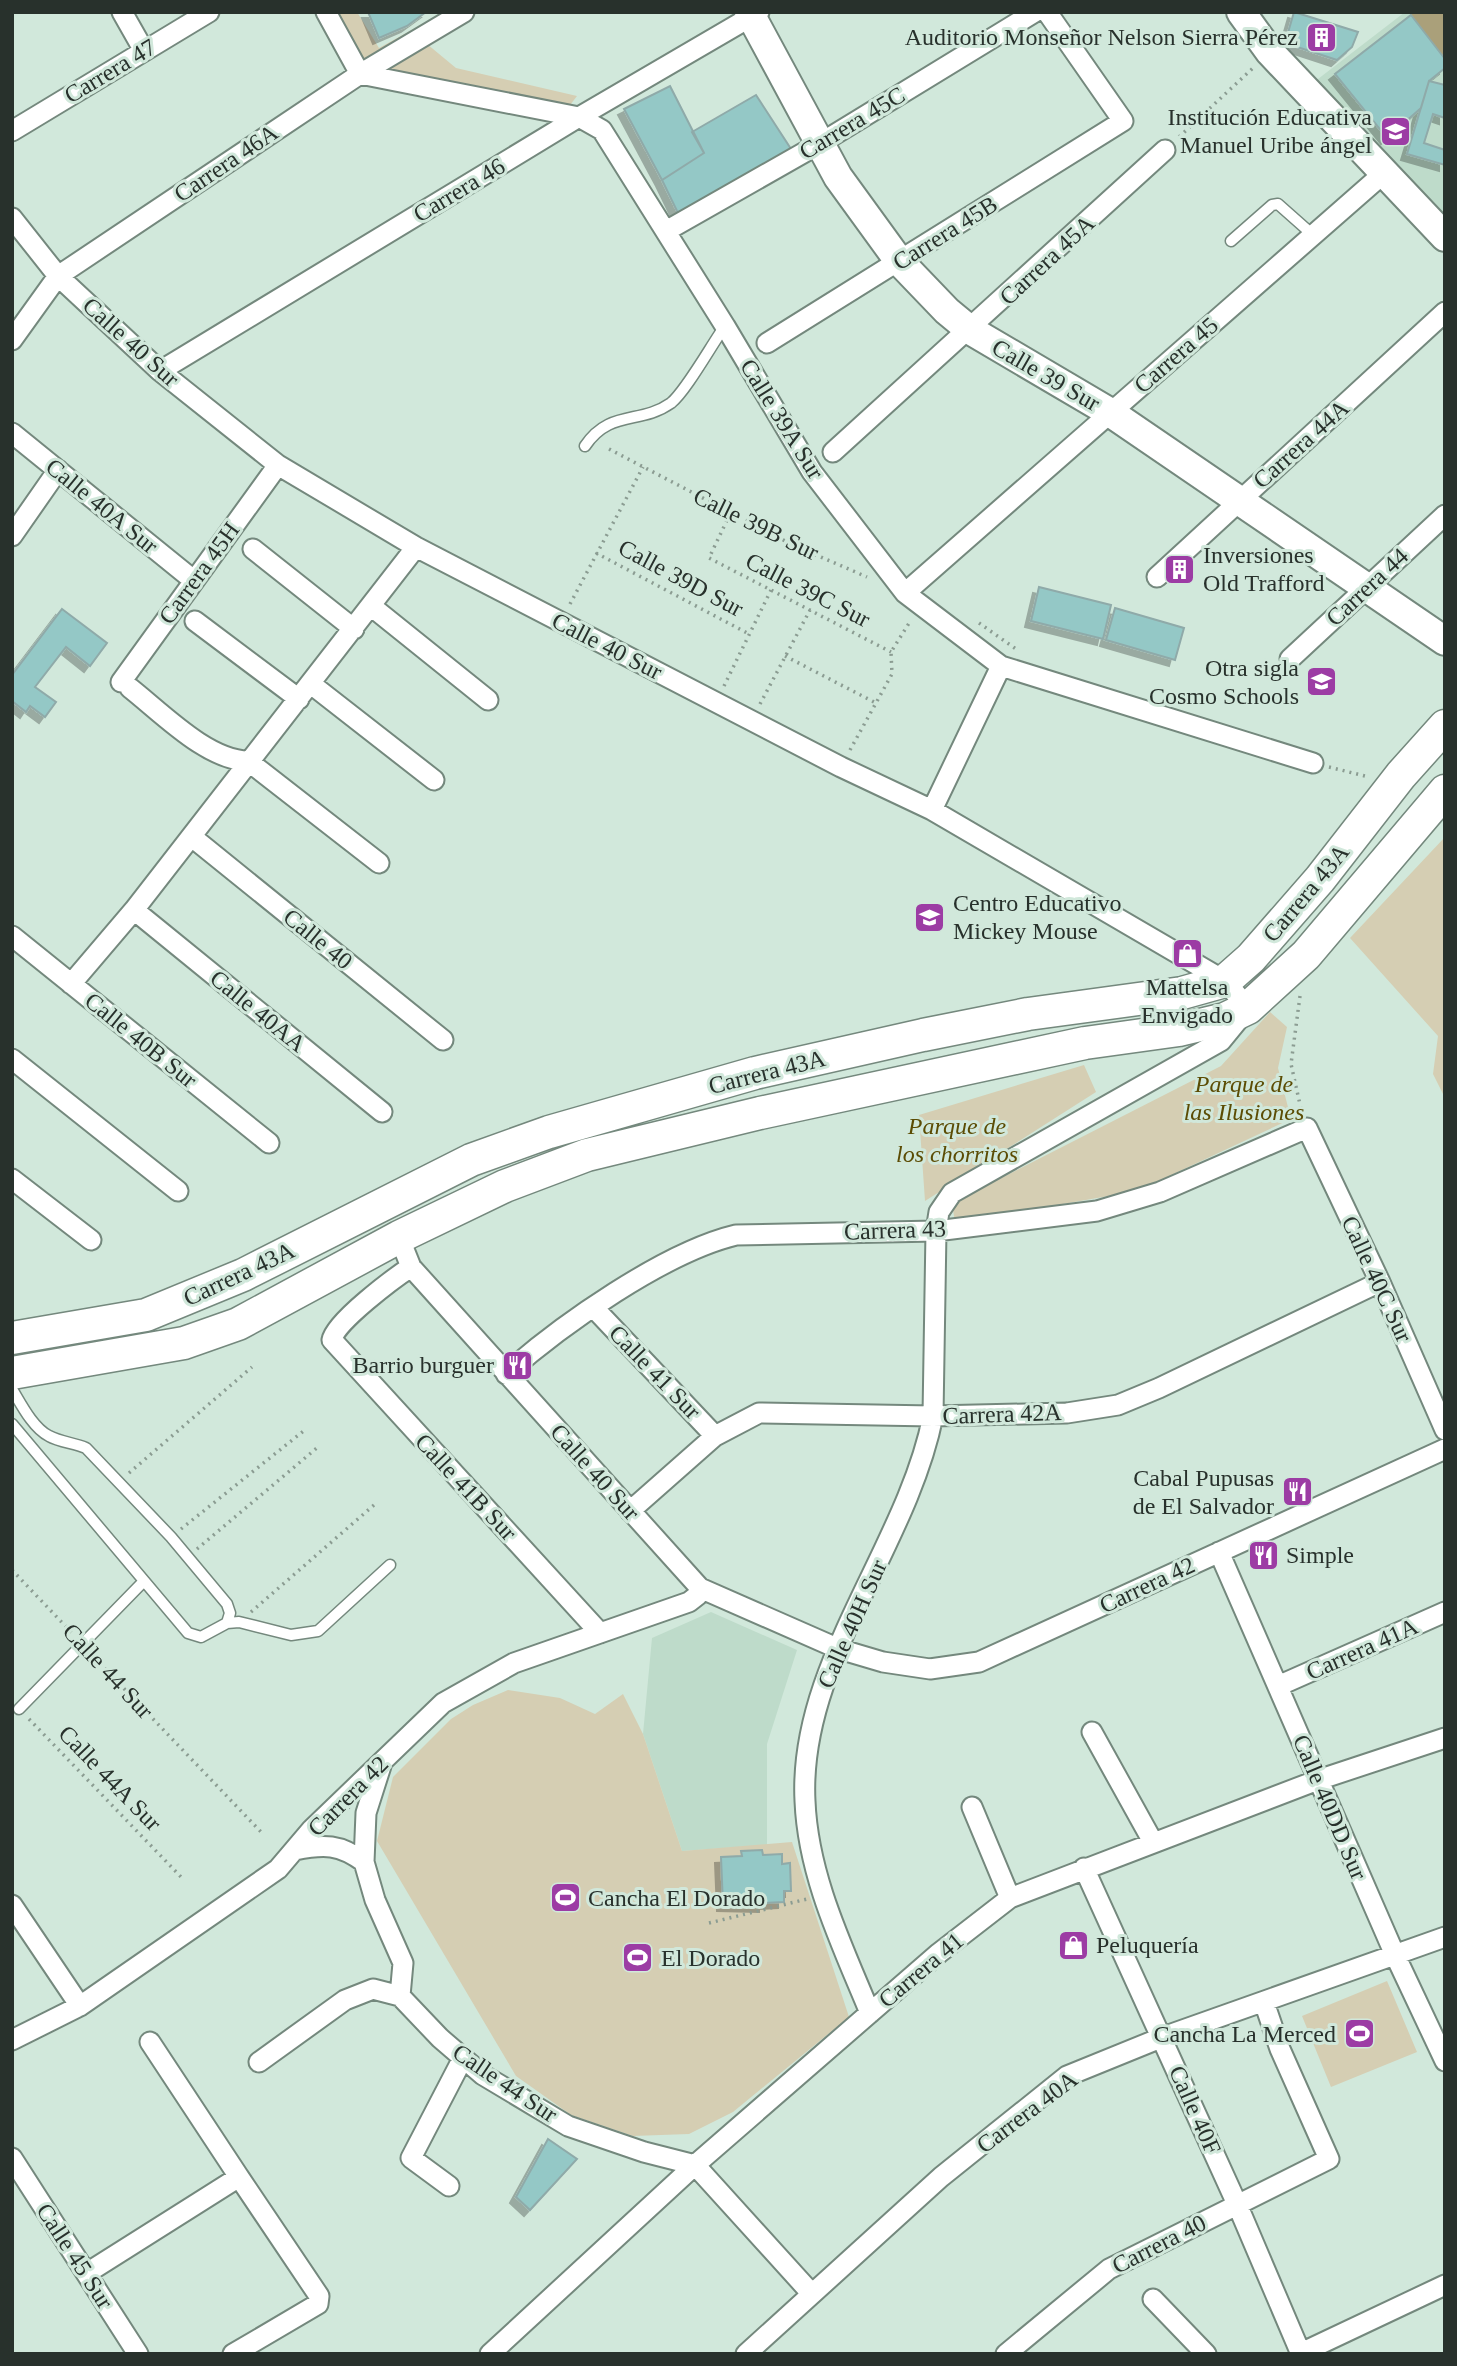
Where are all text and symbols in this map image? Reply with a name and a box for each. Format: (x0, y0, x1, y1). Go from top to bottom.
building icon: Auditorio Monseñor Nelson Sierra Pérez (1304, 20, 1338, 54)
place label: Auditorio Monseñor Nelson Sierra Pérez (905, 24, 1298, 50)
street label: Carrera 47 (60, 34, 160, 108)
street label: Carrera 45C (795, 81, 909, 165)
place label: Institución Educativa Manuel Uribe ángel (1167, 104, 1372, 158)
school or university icon: Institución Educativa Manuel Uribe ángel (1378, 114, 1412, 148)
street label: Carrera 46A (169, 119, 283, 207)
street label: Carrera 46 (409, 153, 509, 227)
street label: Carrera 45B (888, 191, 1002, 275)
street label: Carrera 45A (995, 209, 1100, 310)
street label: Calle 40 Sur (78, 292, 184, 392)
street label: Carrera 45 (1129, 312, 1223, 398)
street label: Calle 39 Sur (988, 334, 1104, 416)
street label: Calle 39A Sur (735, 354, 829, 484)
street label: Carrera 44A (1248, 394, 1355, 494)
street label: Calle 40A Sur (41, 453, 163, 559)
street label: Calle 39B Sur (689, 483, 823, 565)
street label: Carrera 45H (153, 517, 245, 629)
street label: Calle 39D Sur (614, 534, 748, 622)
place label: Inversiones Old Trafford (1203, 542, 1325, 596)
street label: Carrera 44 (1321, 543, 1413, 631)
street label: Calle 39C Sur (742, 548, 874, 632)
building icon: Inversiones Old Trafford (1163, 552, 1197, 586)
street label: Calle 40 Sur (548, 607, 666, 685)
place label: Otra sigla Cosmo Schools (1149, 655, 1299, 709)
school or university icon: Otra sigla Cosmo Schools (1305, 665, 1339, 699)
street label: Carrera 43A (1258, 838, 1355, 947)
place label: Centro Educativo Mickey Mouse (953, 890, 1122, 944)
school or university icon: Centro Educativo Mickey Mouse (913, 900, 947, 934)
street label: Calle 40 (278, 904, 358, 974)
shop icon: Mattelsa Envigado (1170, 936, 1204, 970)
street label: Calle 40AA (205, 965, 312, 1058)
place label: Mattelsa Envigado (1141, 974, 1233, 1028)
street label: Calle 40B Sur (80, 987, 202, 1093)
street label: Carrera 43A (706, 1045, 829, 1099)
park label: Parque de las Ilusiones (1184, 1071, 1304, 1125)
park label: Parque de los chorritos (896, 1113, 1018, 1167)
street label: Calle 40C Sur (1336, 1212, 1418, 1346)
street label: Carrera 43 (844, 1215, 946, 1245)
street label: Carrera 43A (179, 1237, 299, 1311)
street label: Calle 41 Sur (604, 1320, 706, 1424)
restaurant icon: Barrio burguer (500, 1348, 534, 1382)
place label: Barrio burguer (352, 1352, 494, 1378)
street label: Carrera 42A (942, 1399, 1063, 1429)
street label: Calle 40 Sur (545, 1419, 645, 1525)
street label: Calle 41B Sur (410, 1428, 522, 1546)
place label: Cabal Pupusas de El Salvador (1133, 1465, 1274, 1519)
restaurant icon: Cabal Pupusas de El Salvador (1280, 1475, 1314, 1509)
restaurant icon: Simple (1246, 1538, 1280, 1572)
place label: Simple (1286, 1542, 1354, 1568)
street label: Carrera 42 (1095, 1552, 1199, 1618)
street label: Calle 40H Sur (812, 1556, 892, 1692)
street label: Carrera 41A (1302, 1613, 1422, 1685)
street label: Calle 44 Sur (58, 1618, 158, 1724)
street label: Calle 44A Sur (53, 1720, 167, 1836)
street label: Calle 40DD Sur (1288, 1731, 1372, 1883)
street label: Carrera 42 (303, 1751, 393, 1841)
sports icon: Cancha El Dorado (548, 1881, 582, 1915)
place label: Cancha El Dorado (588, 1885, 765, 1911)
street label: Carrera 41 (874, 1927, 968, 2013)
shop icon: Peluquería (1056, 1928, 1090, 1962)
place label: Peluquería (1096, 1932, 1199, 1958)
sports icon: El Dorado (621, 1941, 655, 1975)
place label: El Dorado (661, 1945, 760, 1971)
sports icon: Cancha La Merced (1342, 2017, 1376, 2051)
place label: Cancha La Merced (1153, 2021, 1336, 2047)
street label: Calle 44 Sur (448, 2039, 562, 2127)
street label: Calle 40F (1164, 2062, 1226, 2158)
street label: Carrera 40A (972, 2065, 1083, 2158)
street label: Calle 45 Sur (31, 2199, 119, 2313)
street label: Carrera 40 (1108, 2209, 1210, 2279)

